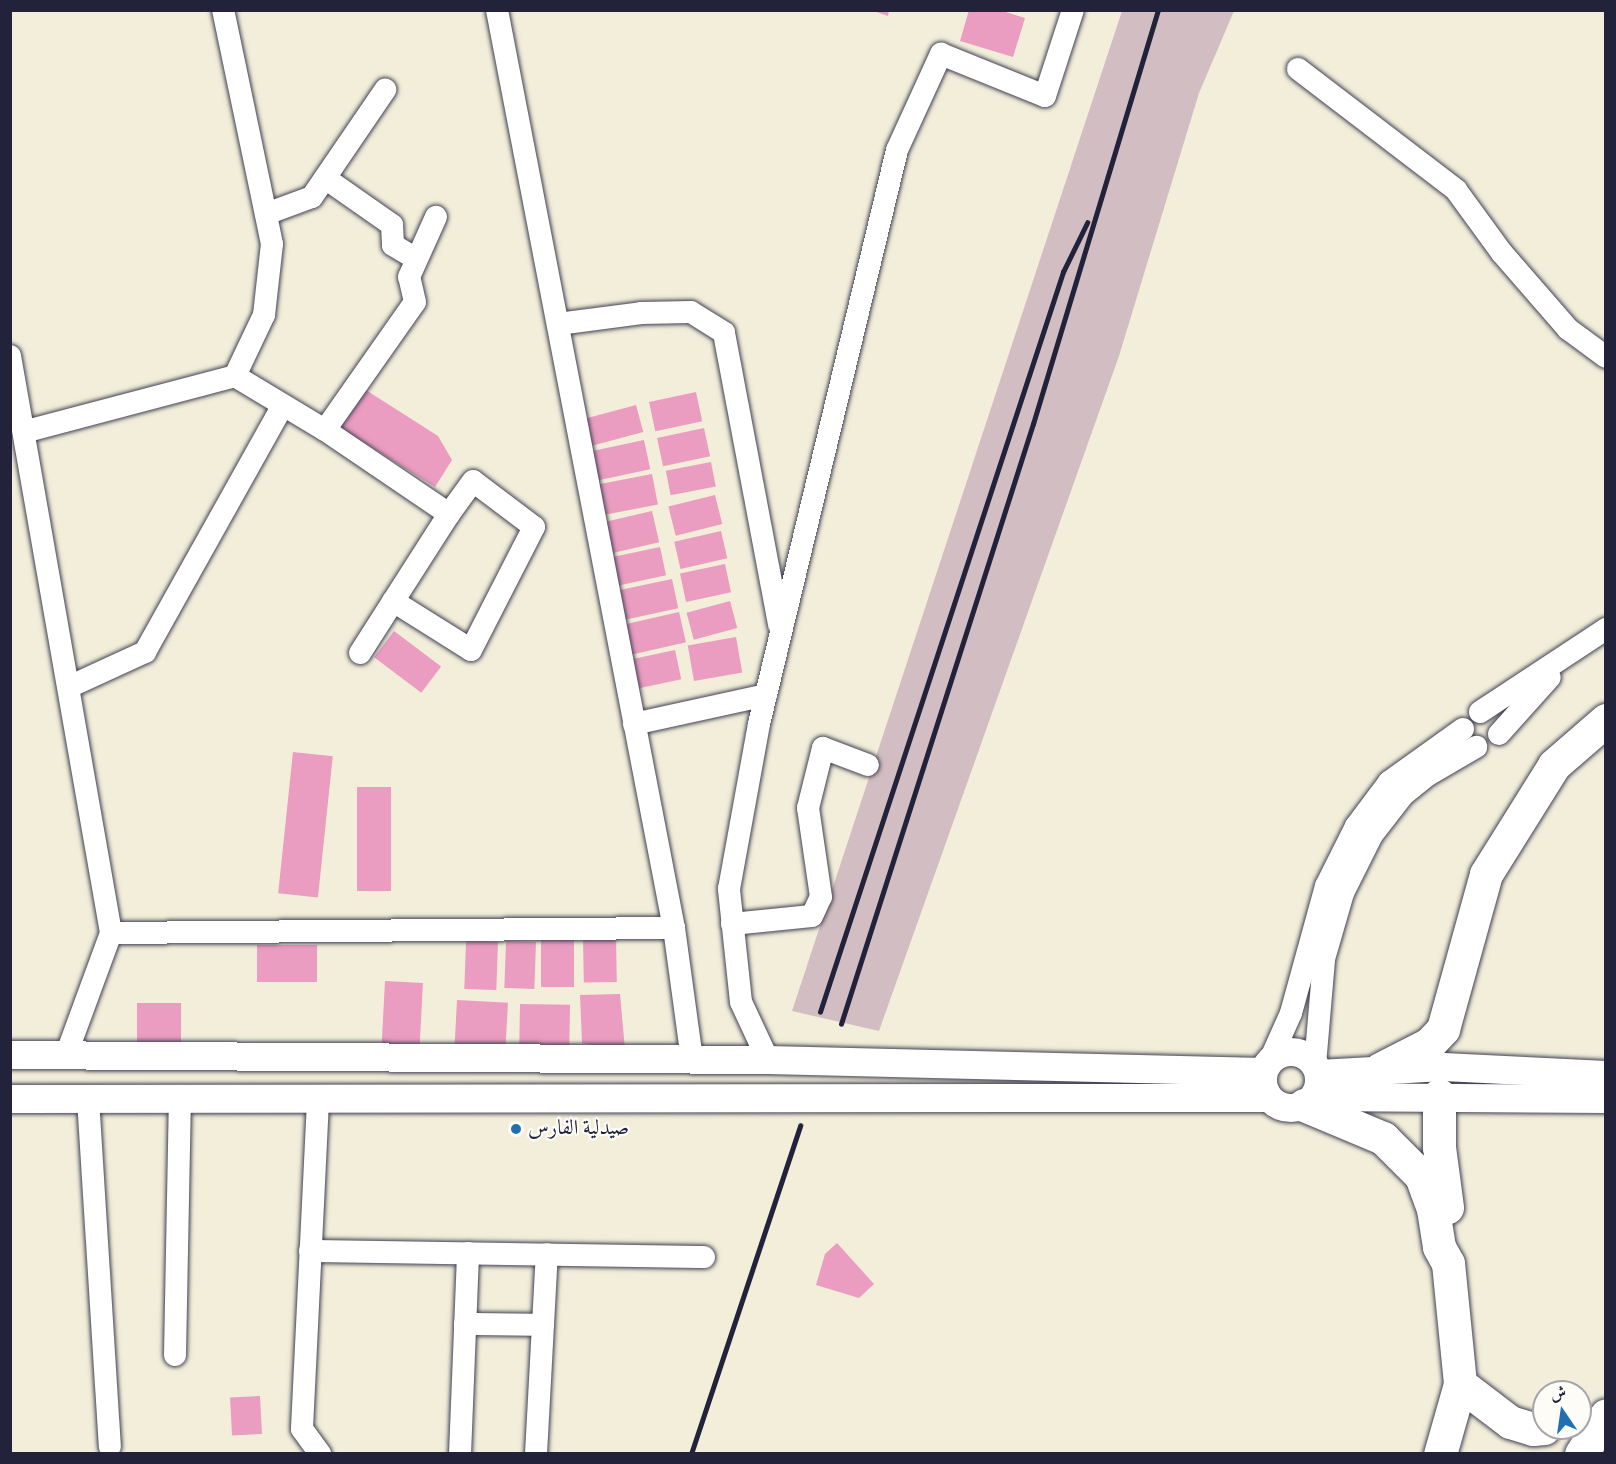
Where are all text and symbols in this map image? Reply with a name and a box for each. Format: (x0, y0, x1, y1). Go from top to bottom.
place label: صيدلية الفارس (528, 1116, 629, 1142)
marker: صيدلية الفارس (509, 1122, 523, 1136)
north arrow (1532, 1380, 1592, 1440)
text: ش (1548, 1383, 1568, 1406)

